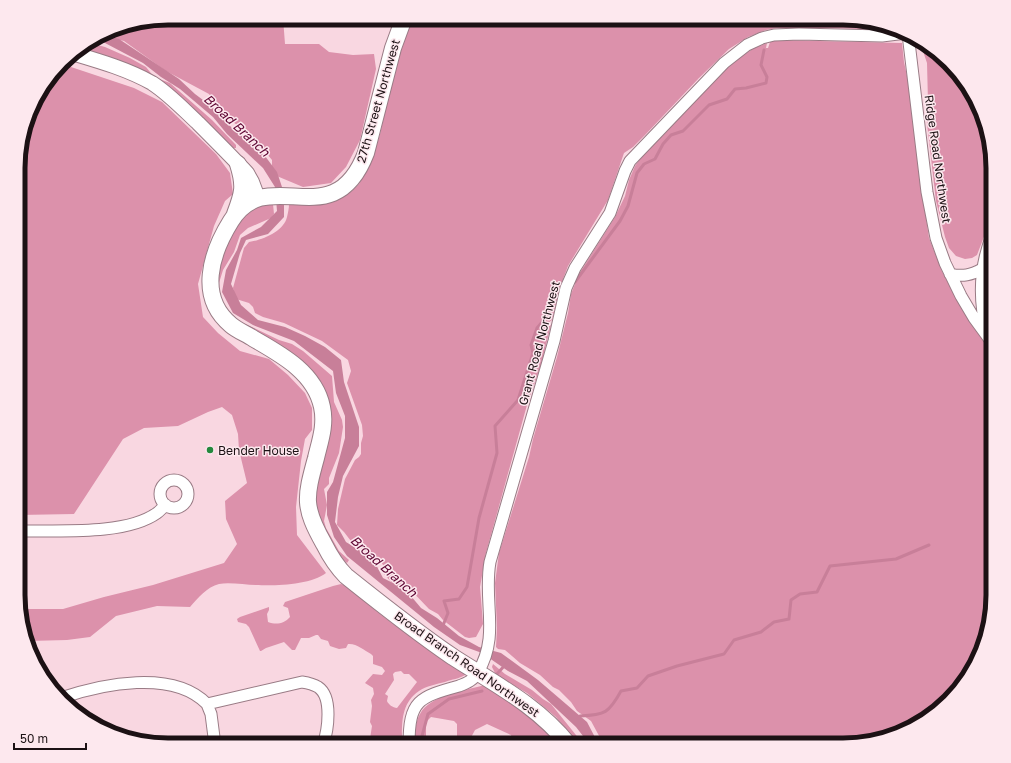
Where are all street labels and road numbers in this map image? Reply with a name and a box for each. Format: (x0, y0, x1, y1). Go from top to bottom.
street label: 27th Street Northwest (353, 37, 403, 165)
street label: Ridge Road Northwest (922, 94, 954, 224)
street label: Grant Road Northwest (515, 279, 563, 407)
street label: Broad Branch Road Northwest (391, 608, 543, 720)

